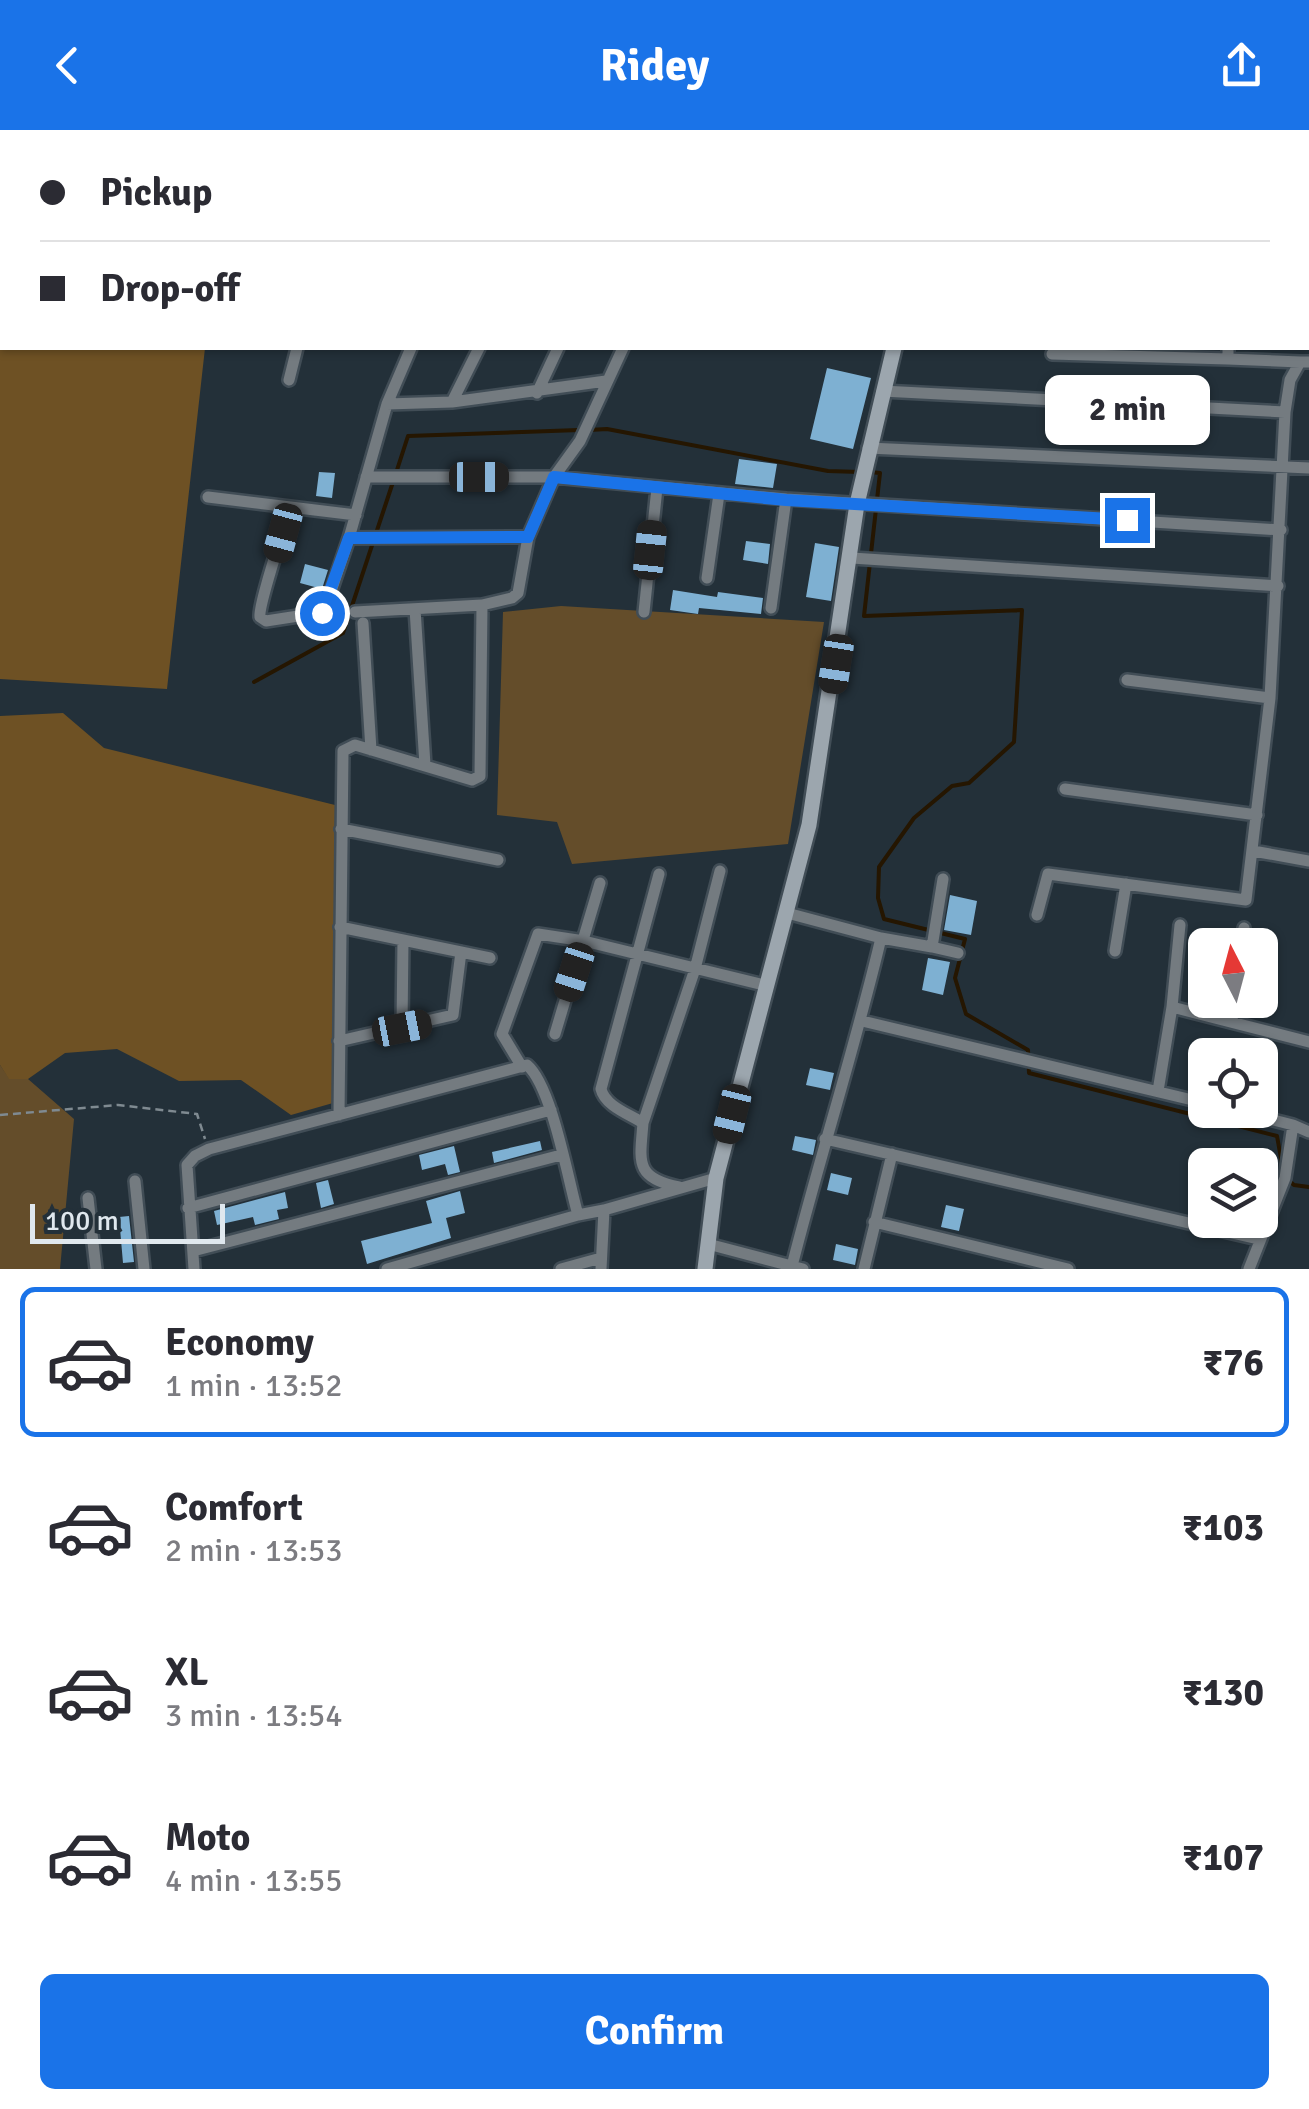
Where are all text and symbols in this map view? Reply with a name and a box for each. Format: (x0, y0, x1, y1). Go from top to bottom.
icon: back (40, 38, 95, 93)
text: Ridey (600, 38, 709, 93)
icon: share (1214, 38, 1269, 93)
text: Pickup (100, 169, 212, 216)
text: Drop-off (100, 265, 240, 312)
callout: 2 min (1044, 375, 1210, 445)
text: 2 min (1089, 390, 1166, 429)
car (449, 462, 509, 492)
route end (1105, 498, 1150, 543)
car (261, 500, 305, 566)
car (632, 519, 668, 581)
route start (300, 591, 345, 636)
car (816, 632, 856, 696)
north arrow (1188, 928, 1278, 1018)
map controls (1188, 928, 1278, 1238)
car (550, 939, 598, 1005)
car (370, 1008, 434, 1048)
button: locate (1188, 1038, 1278, 1128)
car (710, 1081, 754, 1147)
button: layers (1188, 1148, 1278, 1238)
scale bar (30, 1199, 225, 1244)
text: 100 m (45, 1204, 119, 1238)
icon: car (45, 1317, 135, 1407)
text: Economy (165, 1319, 314, 1366)
text: ₹76 (1202, 1339, 1264, 1386)
text: 1 min · 13:52 (165, 1366, 343, 1405)
icon: car (45, 1482, 135, 1572)
text: Comfort (165, 1484, 303, 1531)
text: ₹103 (1182, 1504, 1264, 1551)
text: 2 min · 13:53 (165, 1531, 343, 1570)
icon: car (45, 1647, 135, 1737)
text: XL (165, 1649, 208, 1696)
text: ₹130 (1182, 1669, 1264, 1716)
text: 3 min · 13:54 (165, 1696, 343, 1735)
icon: car (45, 1812, 135, 1902)
text: Moto (165, 1814, 250, 1861)
text: ₹107 (1182, 1834, 1264, 1881)
text: 4 min · 13:55 (165, 1861, 343, 1900)
button: Confirm (40, 1974, 1269, 2089)

